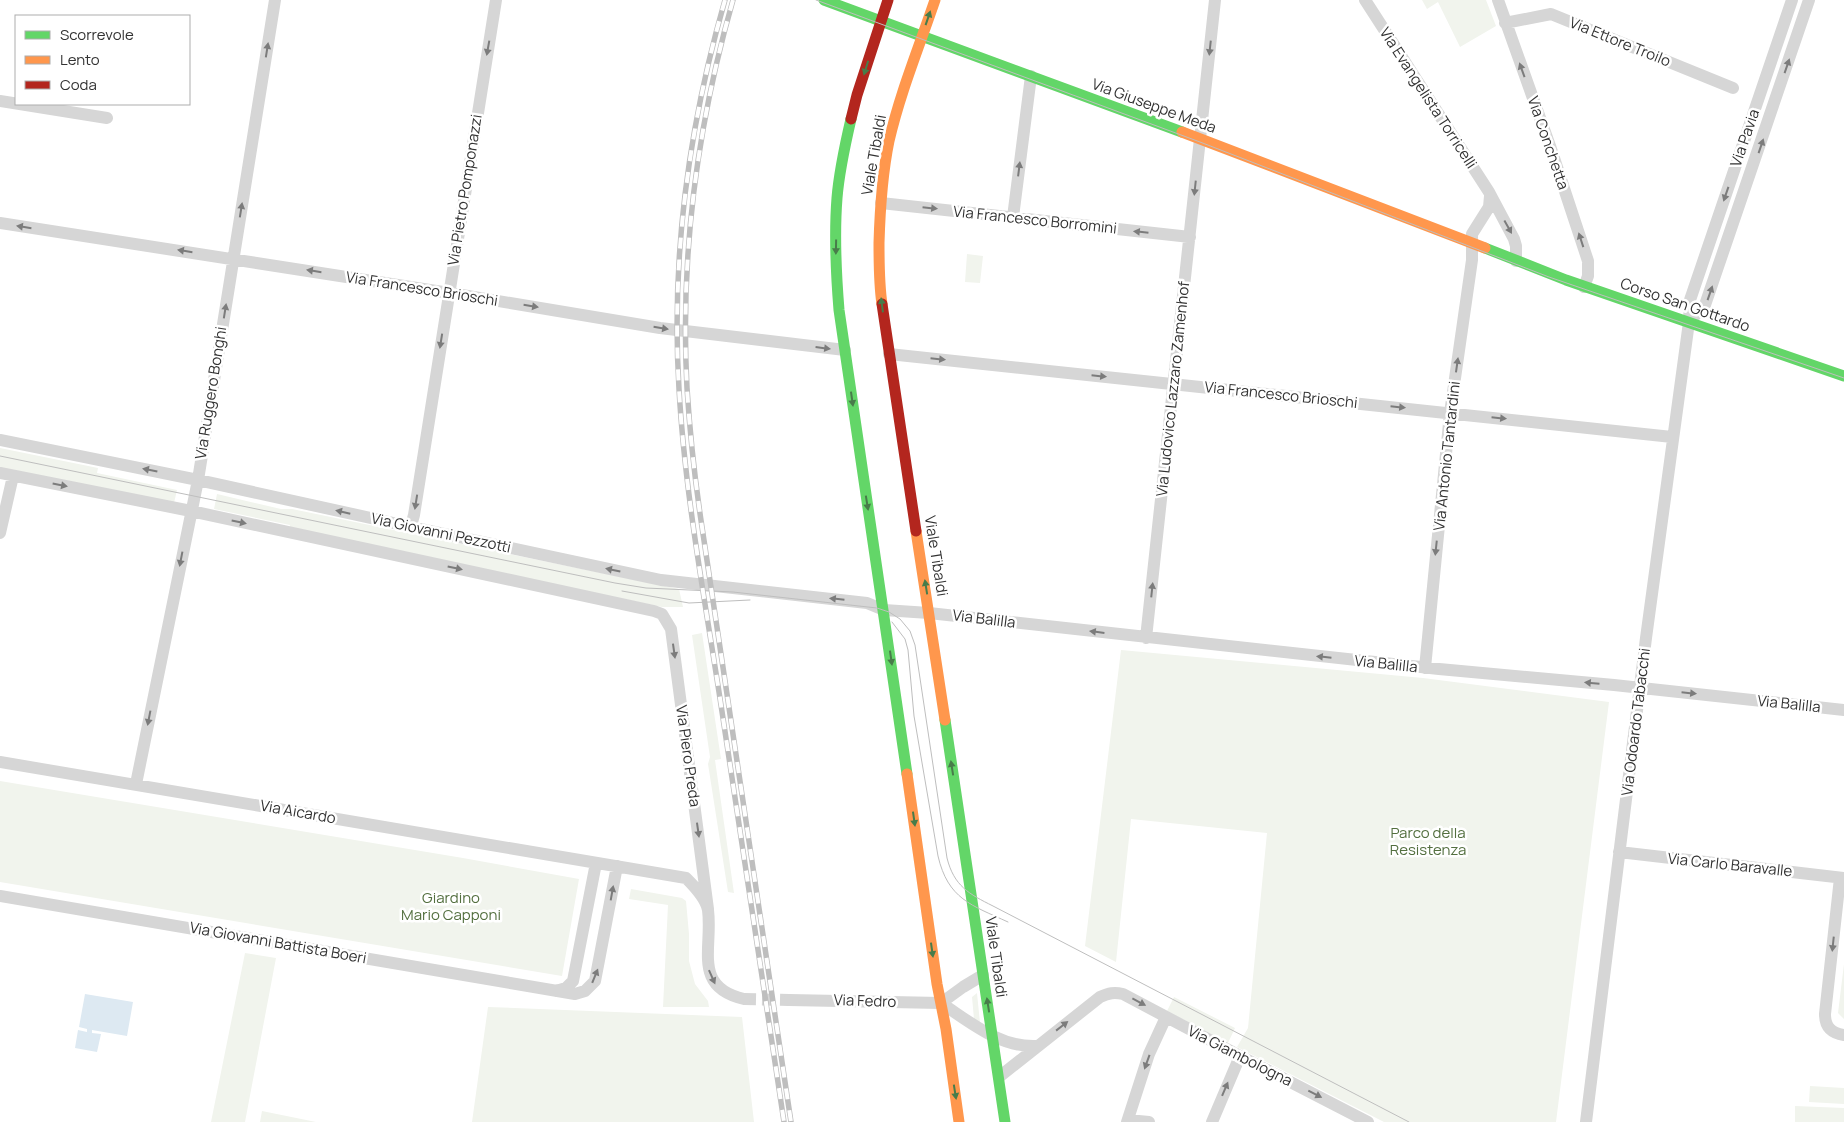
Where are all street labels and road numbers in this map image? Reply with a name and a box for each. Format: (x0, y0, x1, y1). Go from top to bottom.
street label: Via Ettore Troilo (1566, 12, 1674, 71)
street label: Via Evangelista Torricelli (1375, 23, 1482, 173)
street label: Via Giuseppe Meda (1089, 73, 1219, 138)
street label: Via Conchetta (1523, 93, 1574, 192)
street label: Via Pavia (1725, 106, 1764, 170)
street label: Via Pietro Pomponazzi (442, 113, 487, 267)
street label: Viale Tibaldi (856, 113, 891, 197)
street label: Via Francesco Borromini (952, 200, 1118, 239)
street label: Via Francesco Brioschi (345, 266, 500, 311)
street label: Corso San Gottardo (1618, 272, 1753, 337)
street label: Via Ludovico Lazzaro Zamenhof (1151, 280, 1194, 498)
street label: Via Ruggero Bonghi (190, 325, 231, 461)
street label: Via Francesco Brioschi (1204, 376, 1359, 413)
street label: Via Antonio Tantardini (1428, 380, 1465, 532)
street label: Via Giovanni Pezzotti (369, 507, 513, 558)
street label: Viale Tibaldi (920, 514, 953, 598)
street label: Via Balilla (951, 604, 1017, 633)
street label: Via Odoardo Tabacchi (1616, 647, 1655, 797)
street label: Via Balilla (1353, 650, 1419, 677)
street label: Via Balilla (1756, 690, 1822, 717)
street label: Via Piero Preda (671, 704, 706, 808)
street label: Via Aicardo (259, 795, 338, 828)
street label: Via Carlo Baravalle (1667, 848, 1794, 882)
street label: Viale Tibaldi (980, 915, 1013, 999)
street label: Via Giovanni Battista Boeri (188, 917, 368, 968)
street label: Via Fedro (833, 989, 897, 1012)
street label: Via Giambologna (1184, 1020, 1296, 1091)

